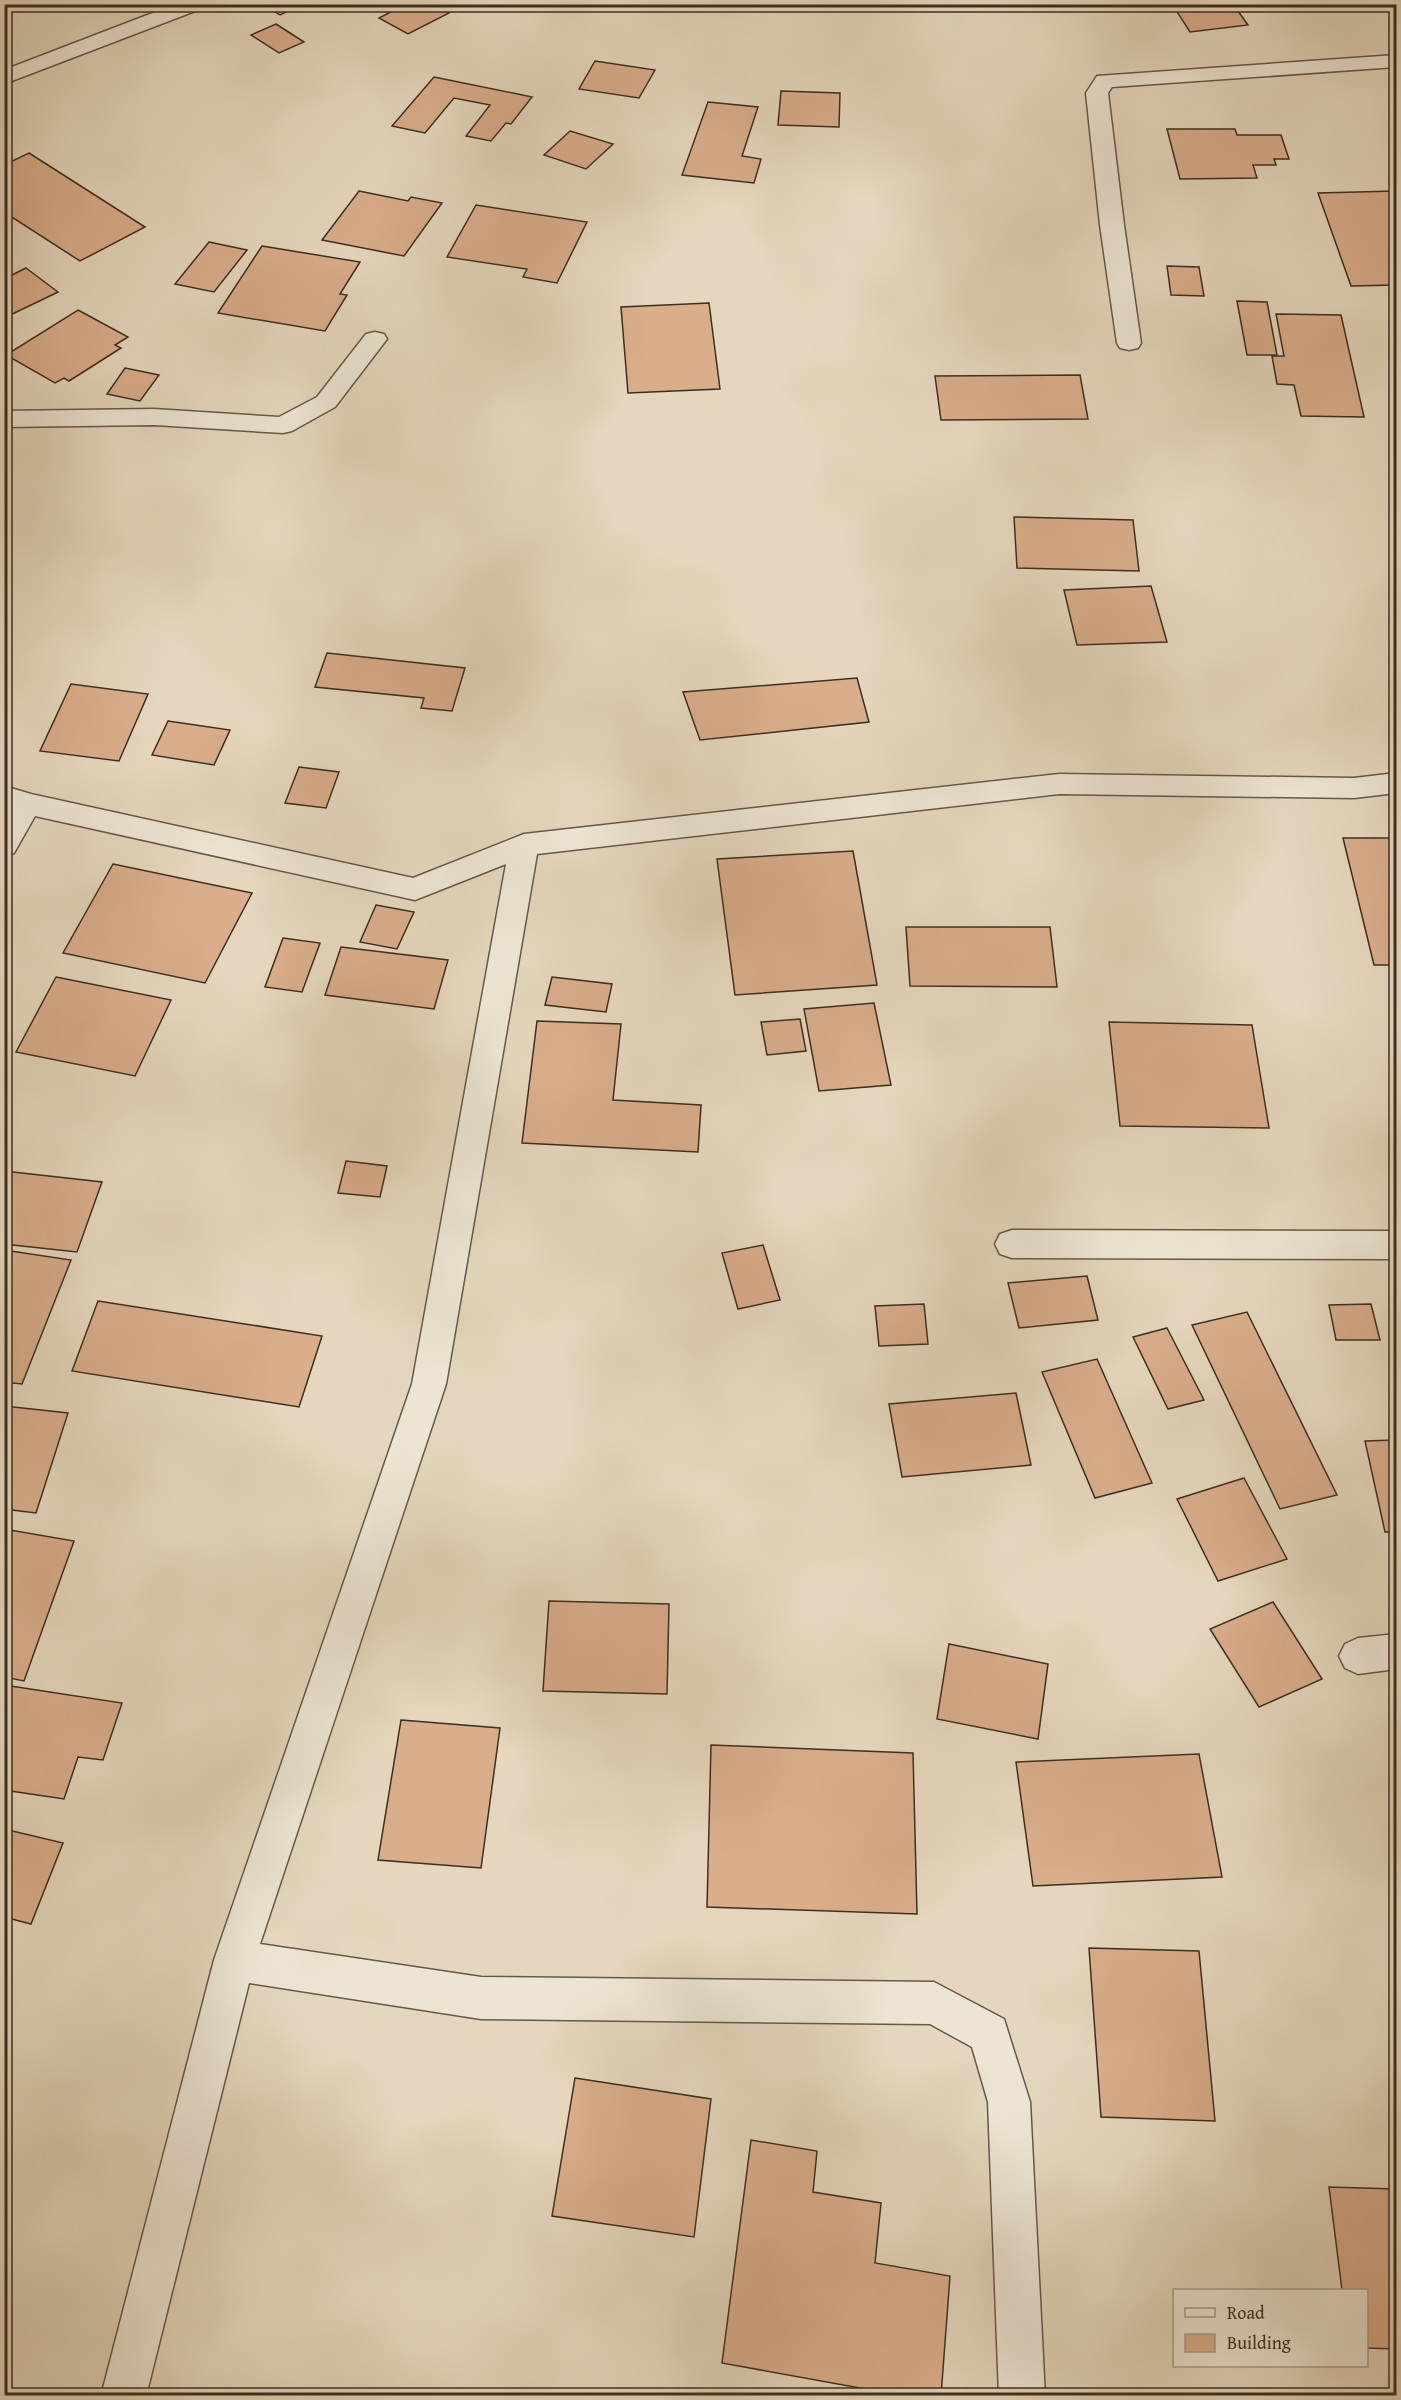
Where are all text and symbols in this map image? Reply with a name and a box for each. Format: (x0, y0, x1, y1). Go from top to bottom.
legend (1173, 2289, 1368, 2367)
text: Road (1227, 2299, 1265, 2326)
text: Building (1227, 2329, 1291, 2356)

